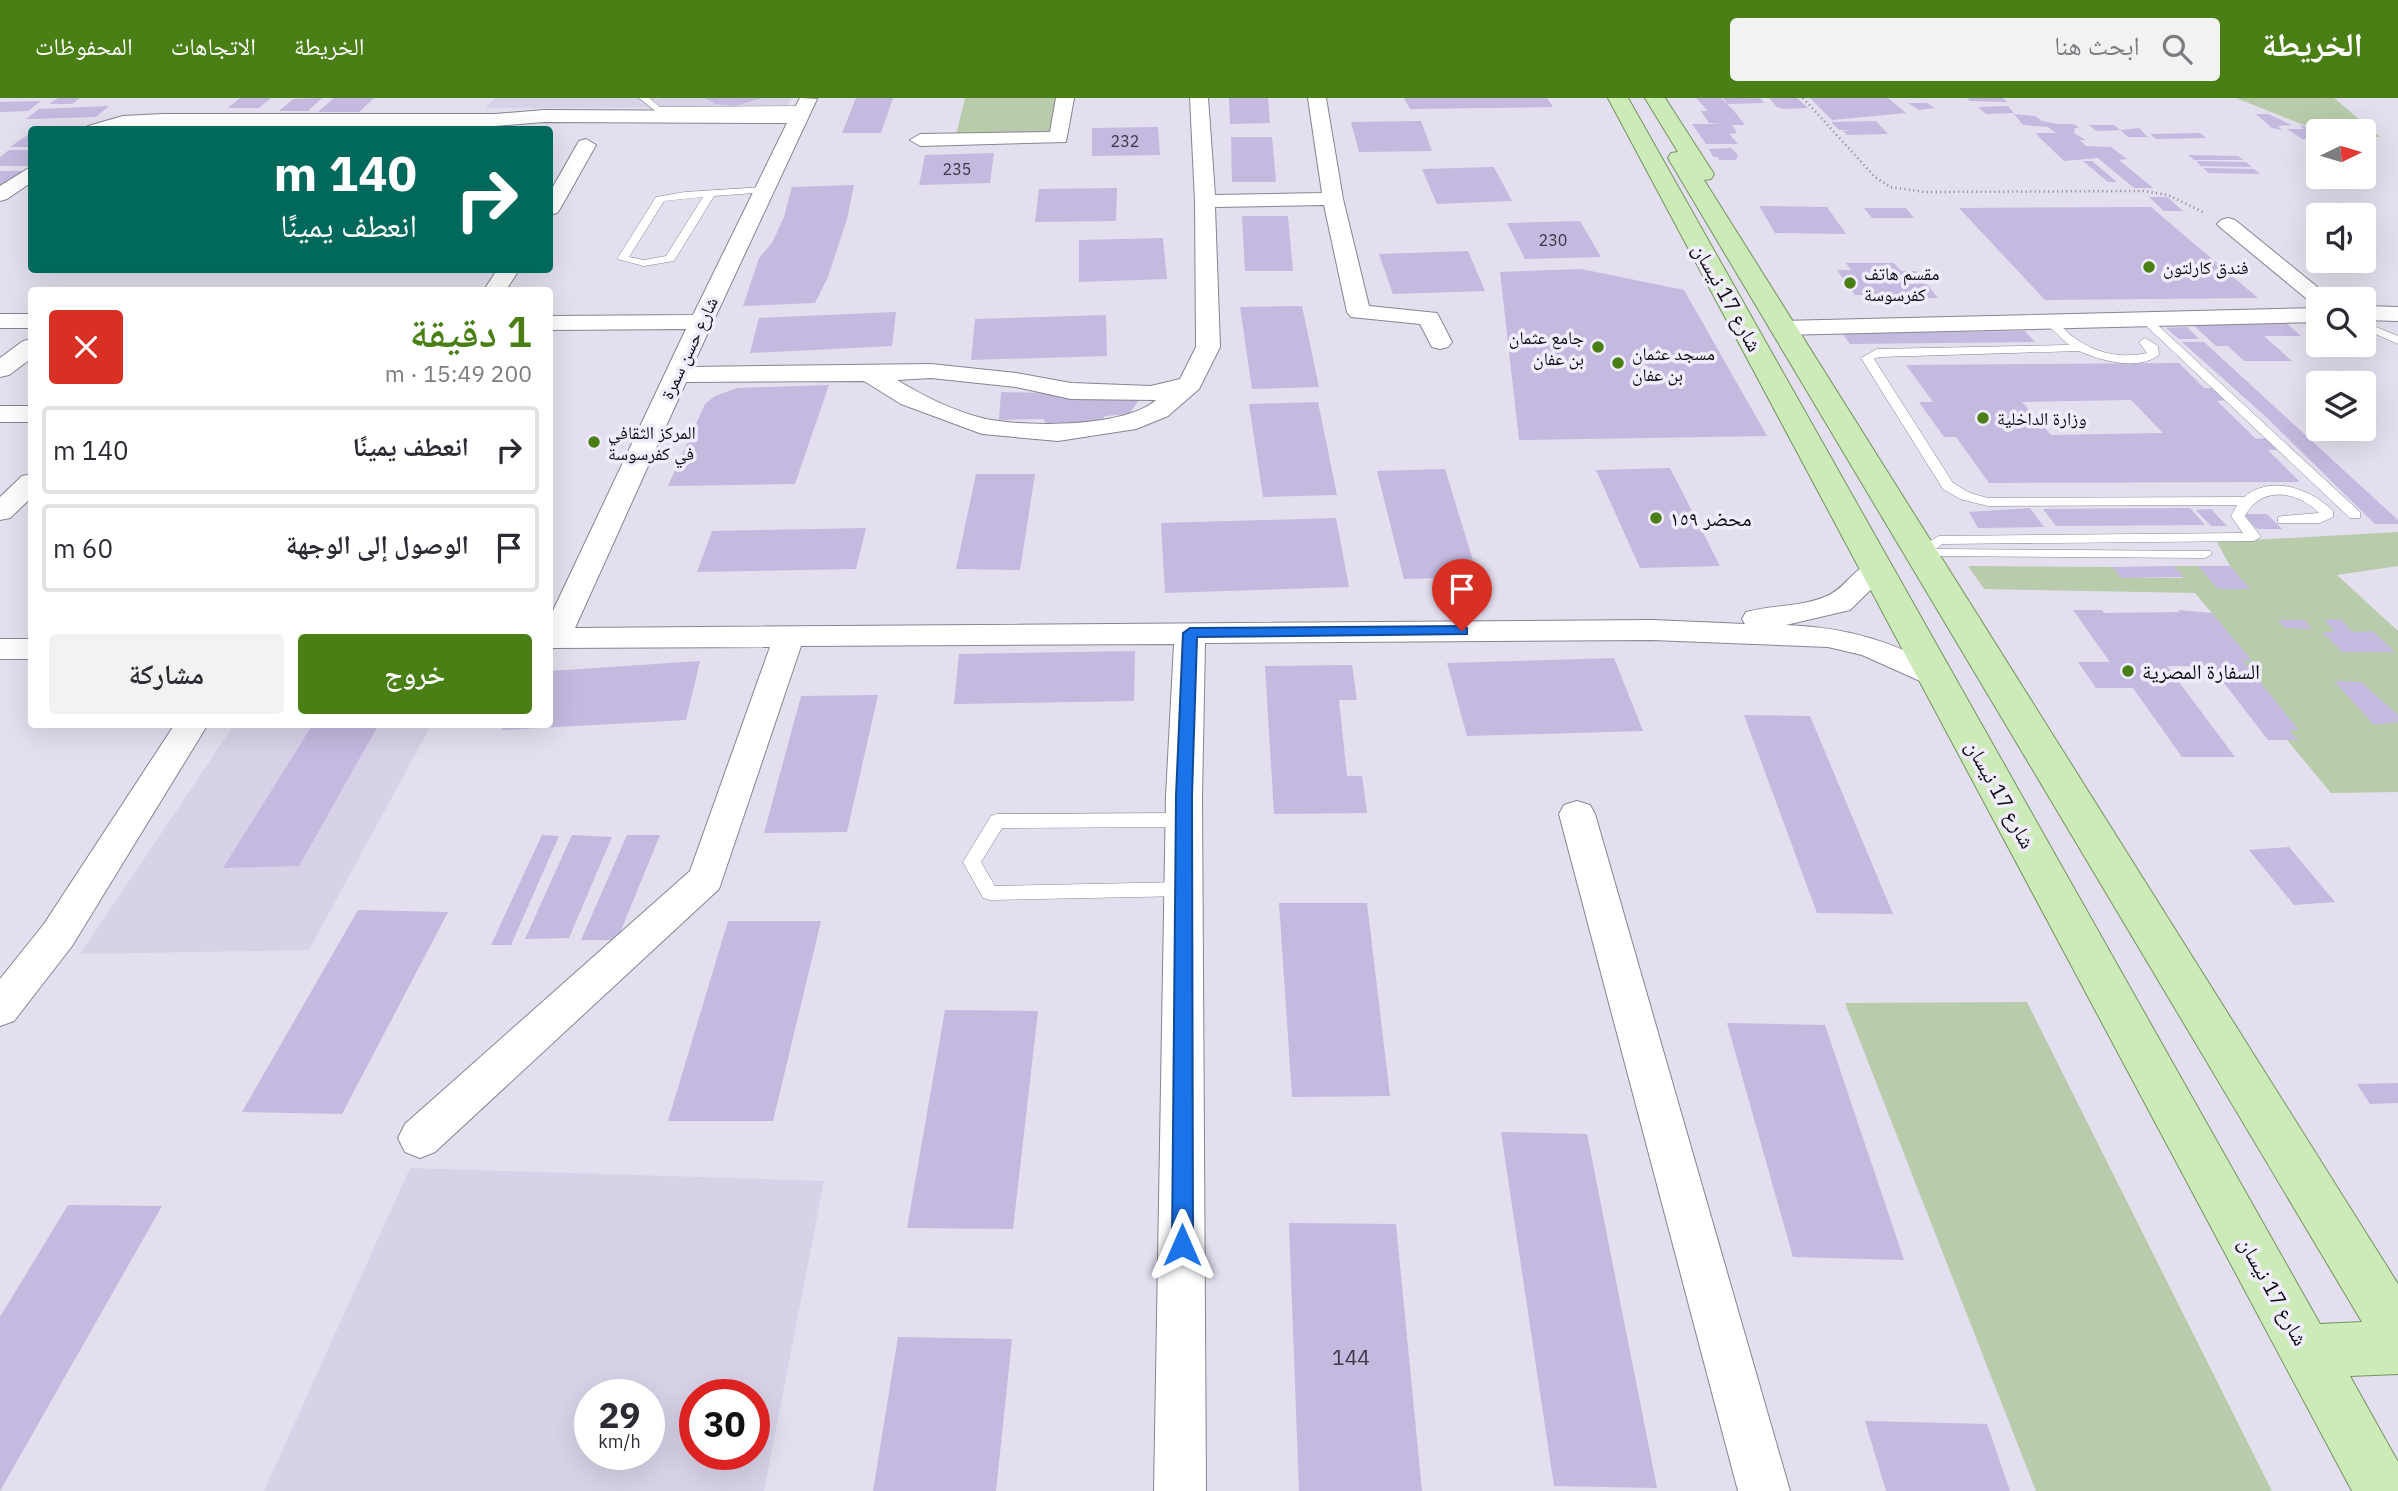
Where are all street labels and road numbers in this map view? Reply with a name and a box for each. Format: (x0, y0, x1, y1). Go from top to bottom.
street label: شارع 17 نيسان (1687, 238, 1769, 356)
street label: شارع حسن سمرة (655, 293, 723, 403)
street label: شارع 17 نيسان (1960, 735, 2042, 853)
street label: شارع 17 نيسان (2233, 1232, 2315, 1350)

